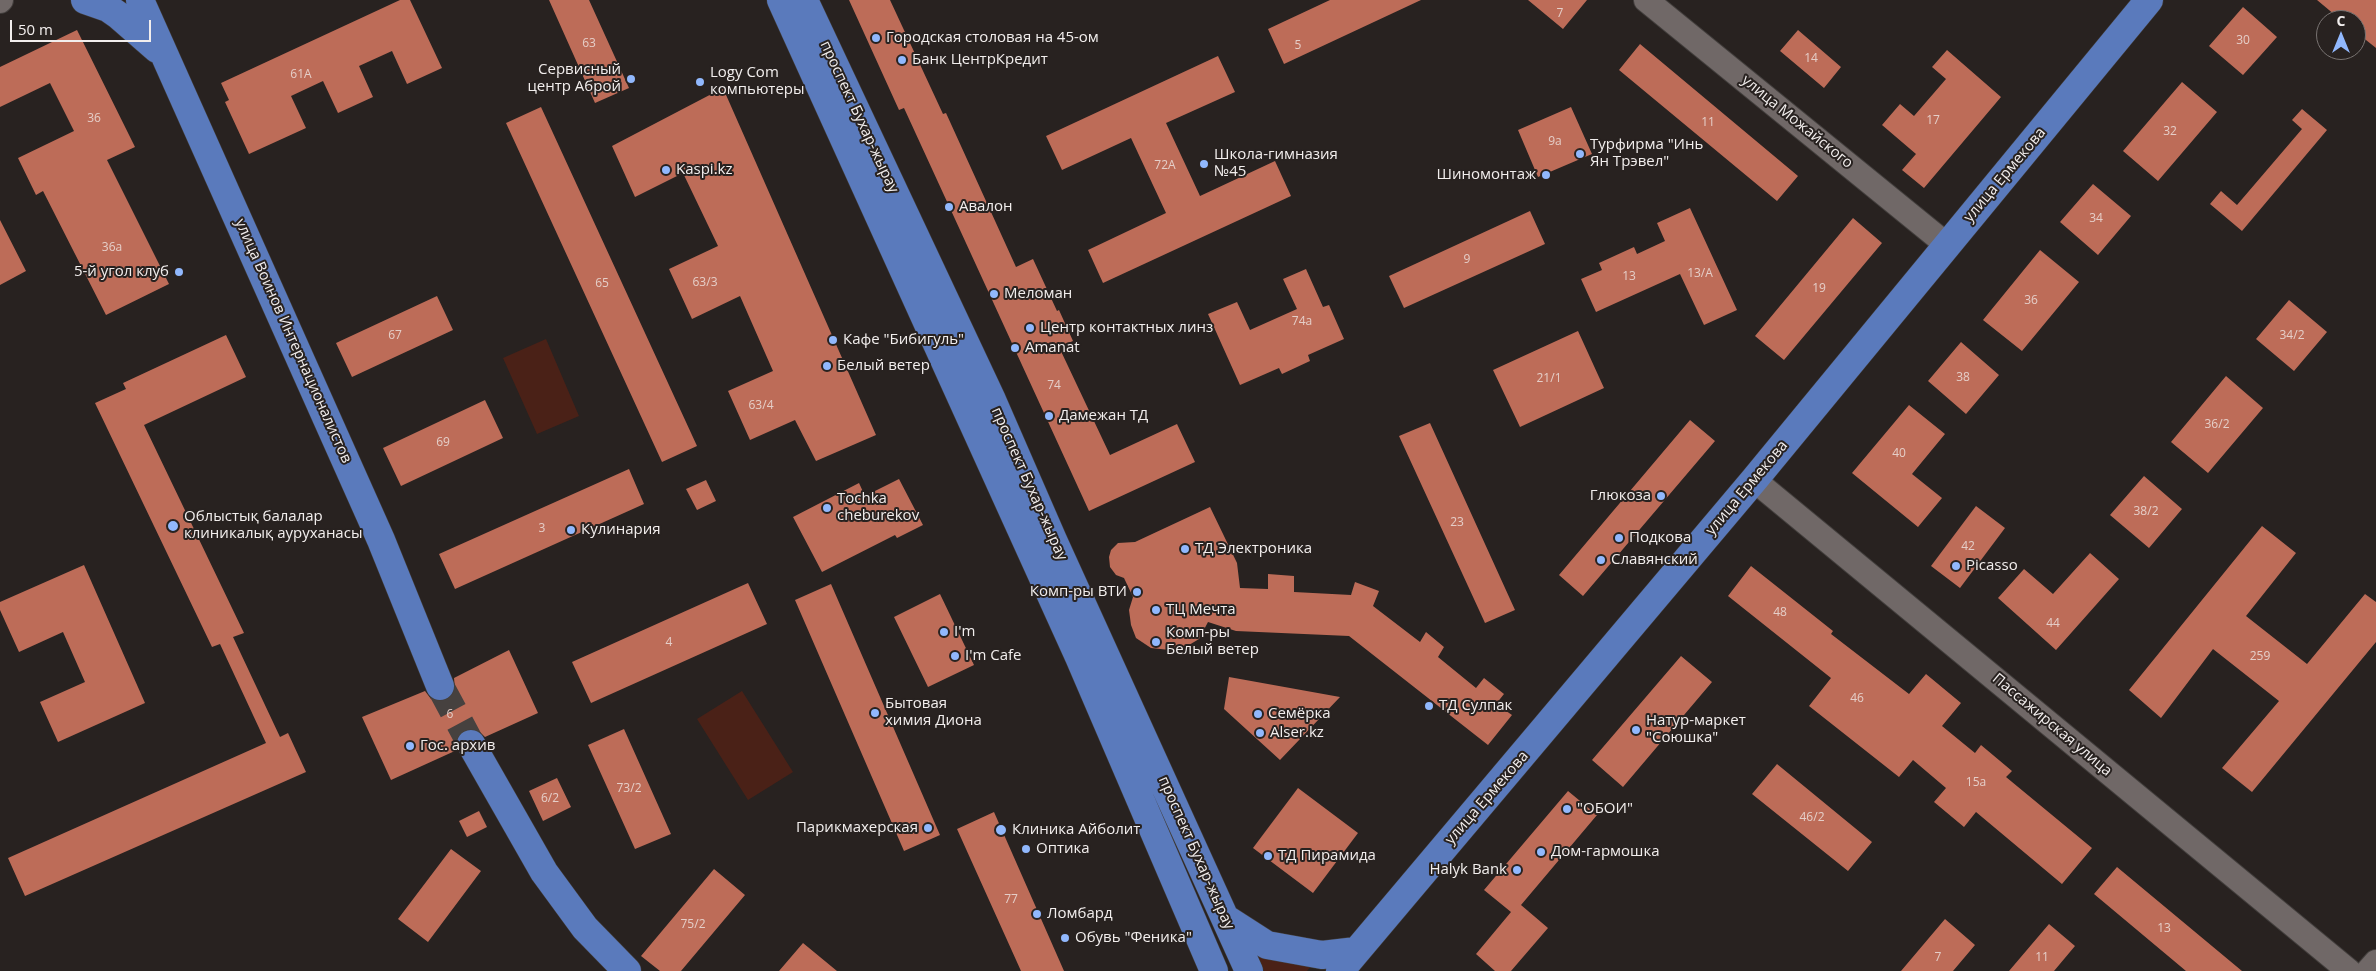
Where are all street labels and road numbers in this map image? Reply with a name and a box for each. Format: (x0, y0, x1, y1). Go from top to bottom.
street label: проспект Бухар-жырау (816, 38, 902, 196)
street label: улица Можайского (1738, 72, 1856, 172)
street label: улица Ермекова (1960, 124, 2050, 226)
street label: улица Воинов Интернационалистов (231, 216, 355, 466)
street label: проспект Бухар-жырау (987, 405, 1071, 563)
street label: улица Ермекова (1702, 437, 1792, 539)
street label: Пассажирская улица (1989, 670, 2115, 780)
street label: улица Ермекова (1442, 748, 1532, 848)
street label: проспект Бухар-жырау (1154, 774, 1238, 932)

